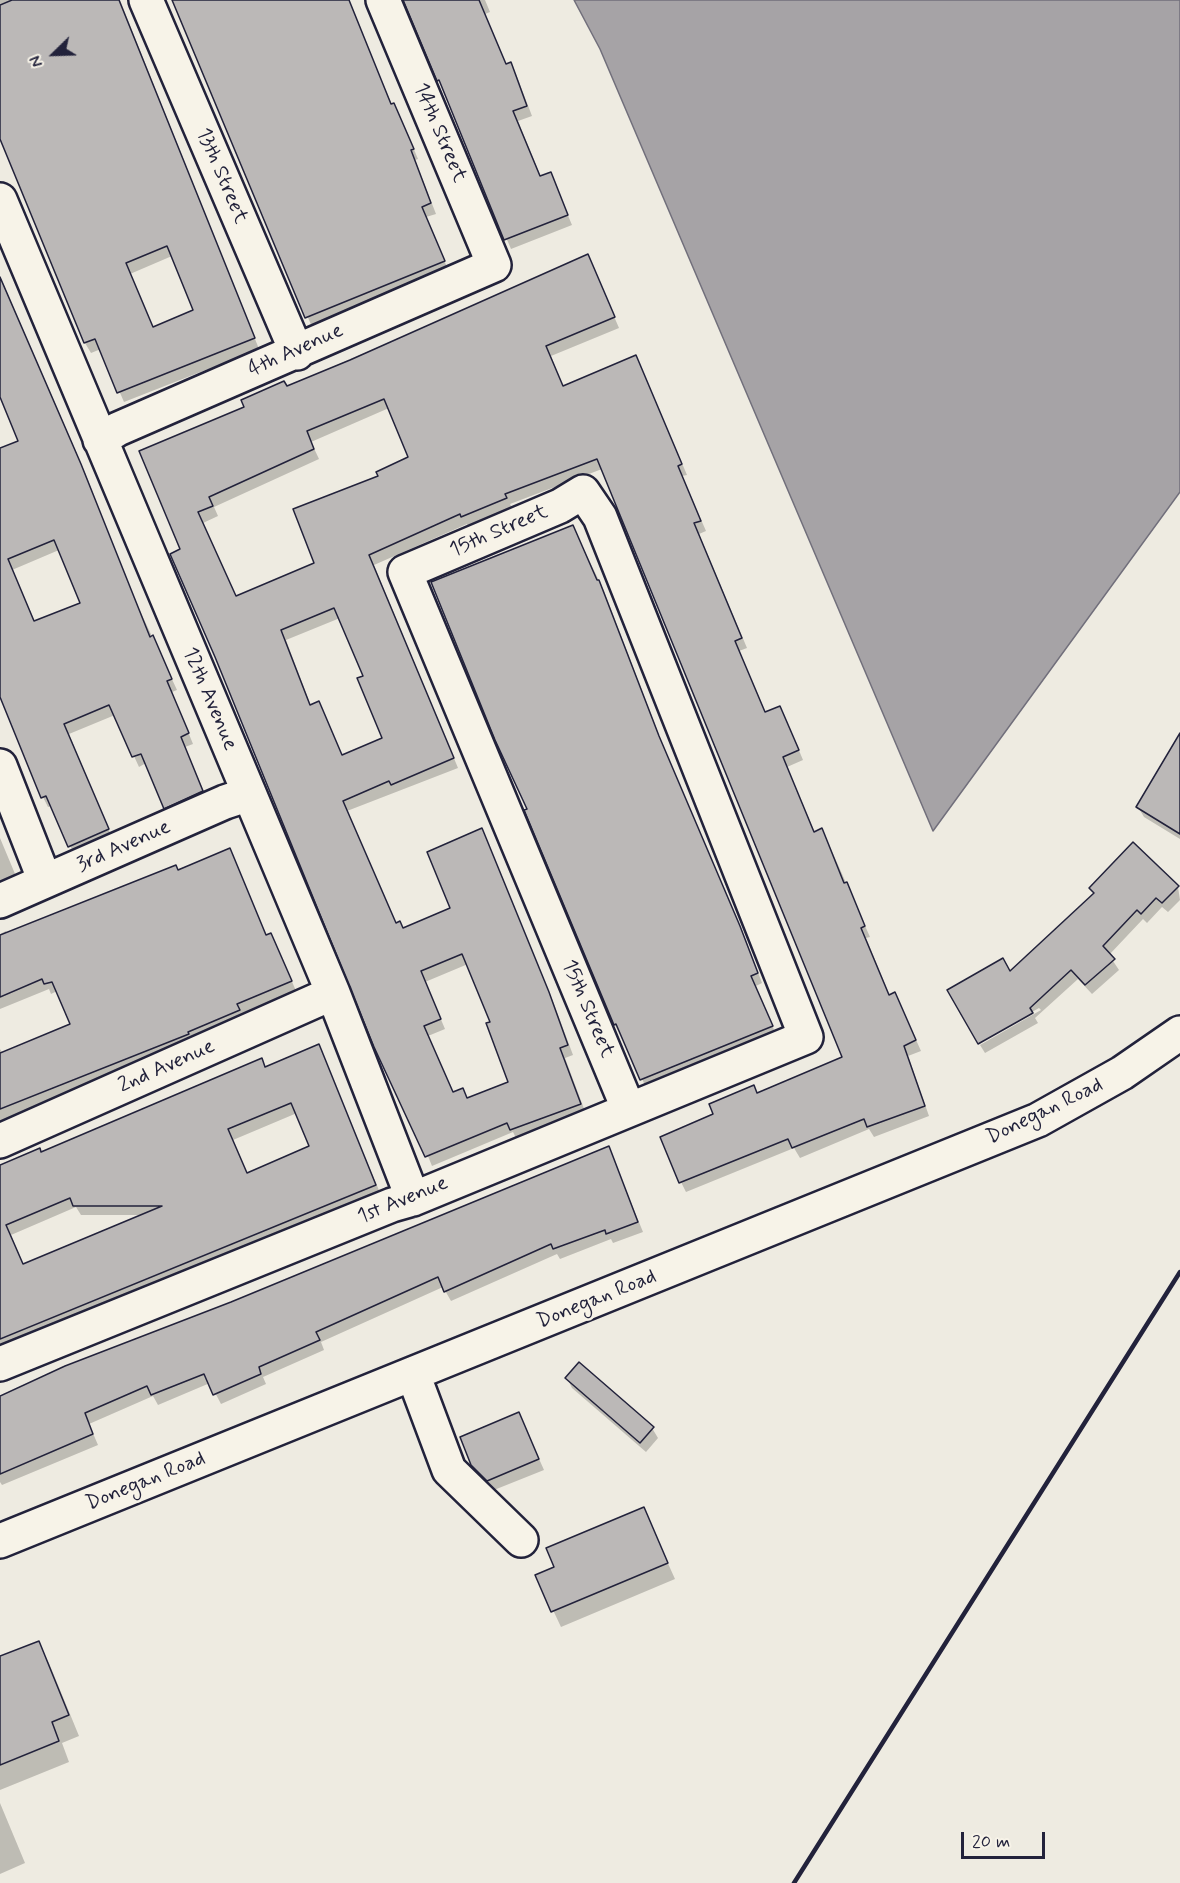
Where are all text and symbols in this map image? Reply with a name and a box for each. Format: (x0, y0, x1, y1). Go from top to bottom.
north arrow (24, 24, 84, 84)
text: N (25, 52, 49, 70)
street label: 14th Street (407, 79, 471, 187)
street label: 13th Street (190, 124, 252, 228)
street label: 4th Avenue (245, 319, 347, 383)
street label: 15th Street (446, 500, 552, 564)
street label: 12th Avenue (176, 644, 242, 754)
street label: 3rd Avenue (73, 815, 175, 879)
street label: 15th Street (555, 956, 619, 1062)
street label: 2nd Avenue (115, 1035, 219, 1099)
street label: Donegan Road (983, 1073, 1107, 1151)
street label: 1st Avenue (354, 1171, 452, 1231)
street label: Donegan Road (534, 1265, 660, 1335)
street label: Donegan Road (83, 1447, 209, 1517)
scale bar (964, 1820, 1048, 1858)
text: 20 m (972, 1830, 1010, 1854)

